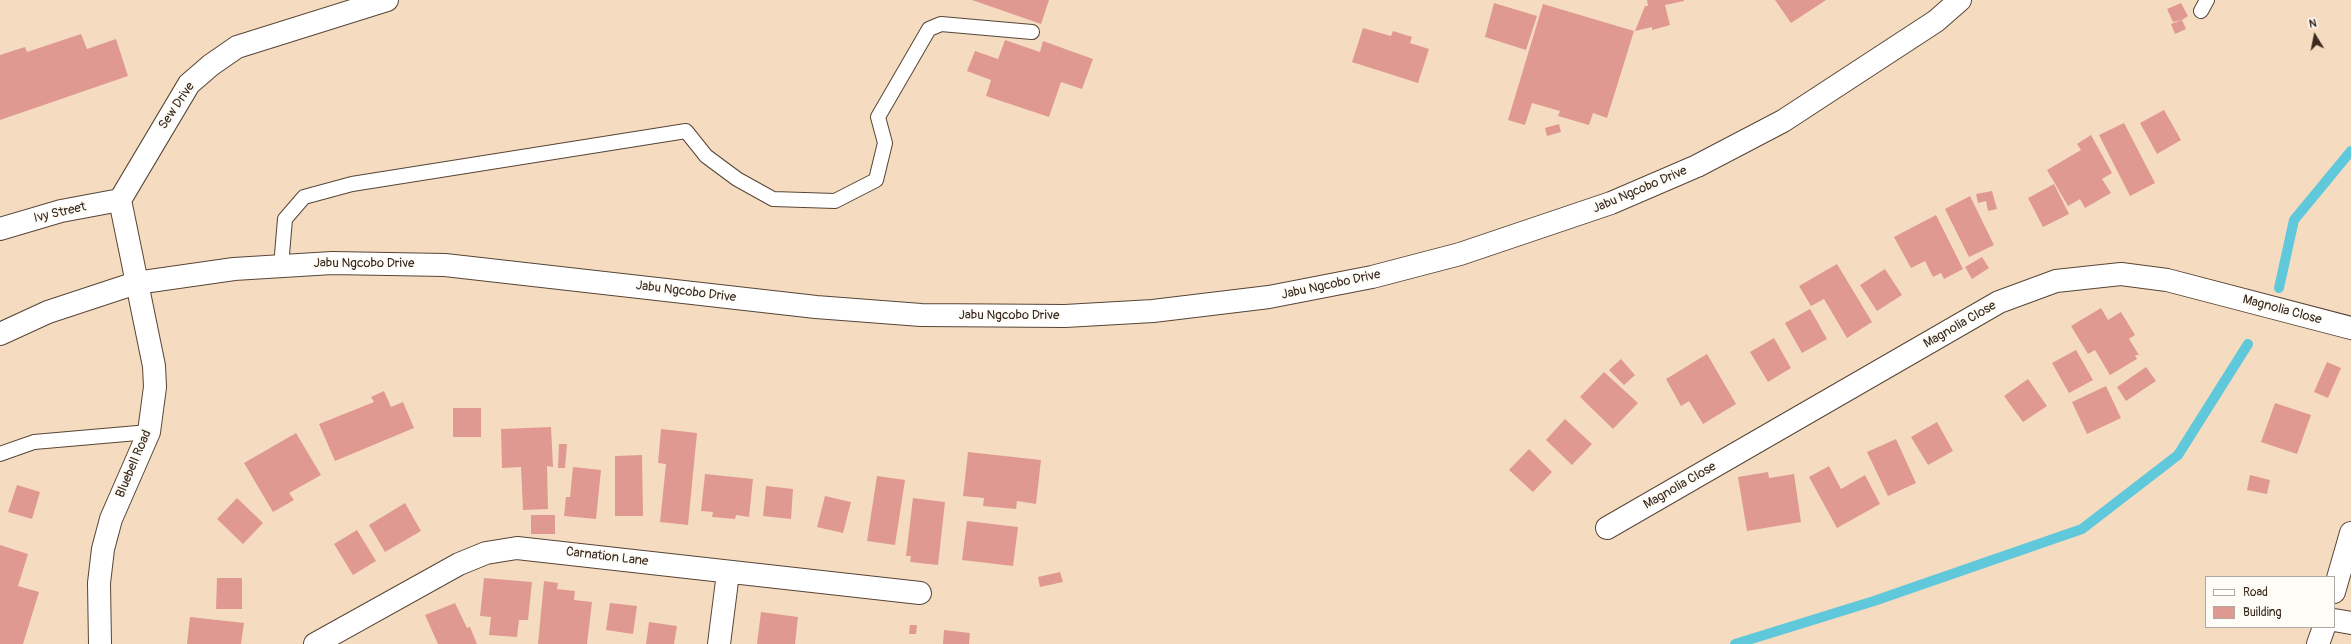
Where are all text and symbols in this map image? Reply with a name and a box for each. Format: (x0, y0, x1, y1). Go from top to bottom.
north arrow (2295, 16, 2335, 56)
text: N (2308, 17, 2318, 31)
street label: Sew Drive (156, 80, 198, 132)
street label: Jabu Ngcobo Drive (1591, 163, 1689, 217)
street label: Ivy Street (32, 199, 88, 227)
street label: Jabu Ngcobo Drive (314, 256, 414, 272)
street label: Jabu Ngcobo Drive (1280, 267, 1382, 303)
street label: Jabu Ngcobo Drive (635, 278, 737, 306)
street label: Magnolia Close (2241, 292, 2323, 328)
street label: Magnolia Close (1921, 298, 1999, 352)
street label: Jabu Ngcobo Drive (959, 308, 1059, 324)
street label: Bluebell Road (113, 428, 155, 500)
street label: Magnolia Close (1641, 459, 1719, 513)
street label: Carnation Lane (565, 544, 649, 570)
legend (2205, 576, 2335, 628)
text: Road (2243, 585, 2268, 600)
text: Building (2243, 605, 2282, 620)

